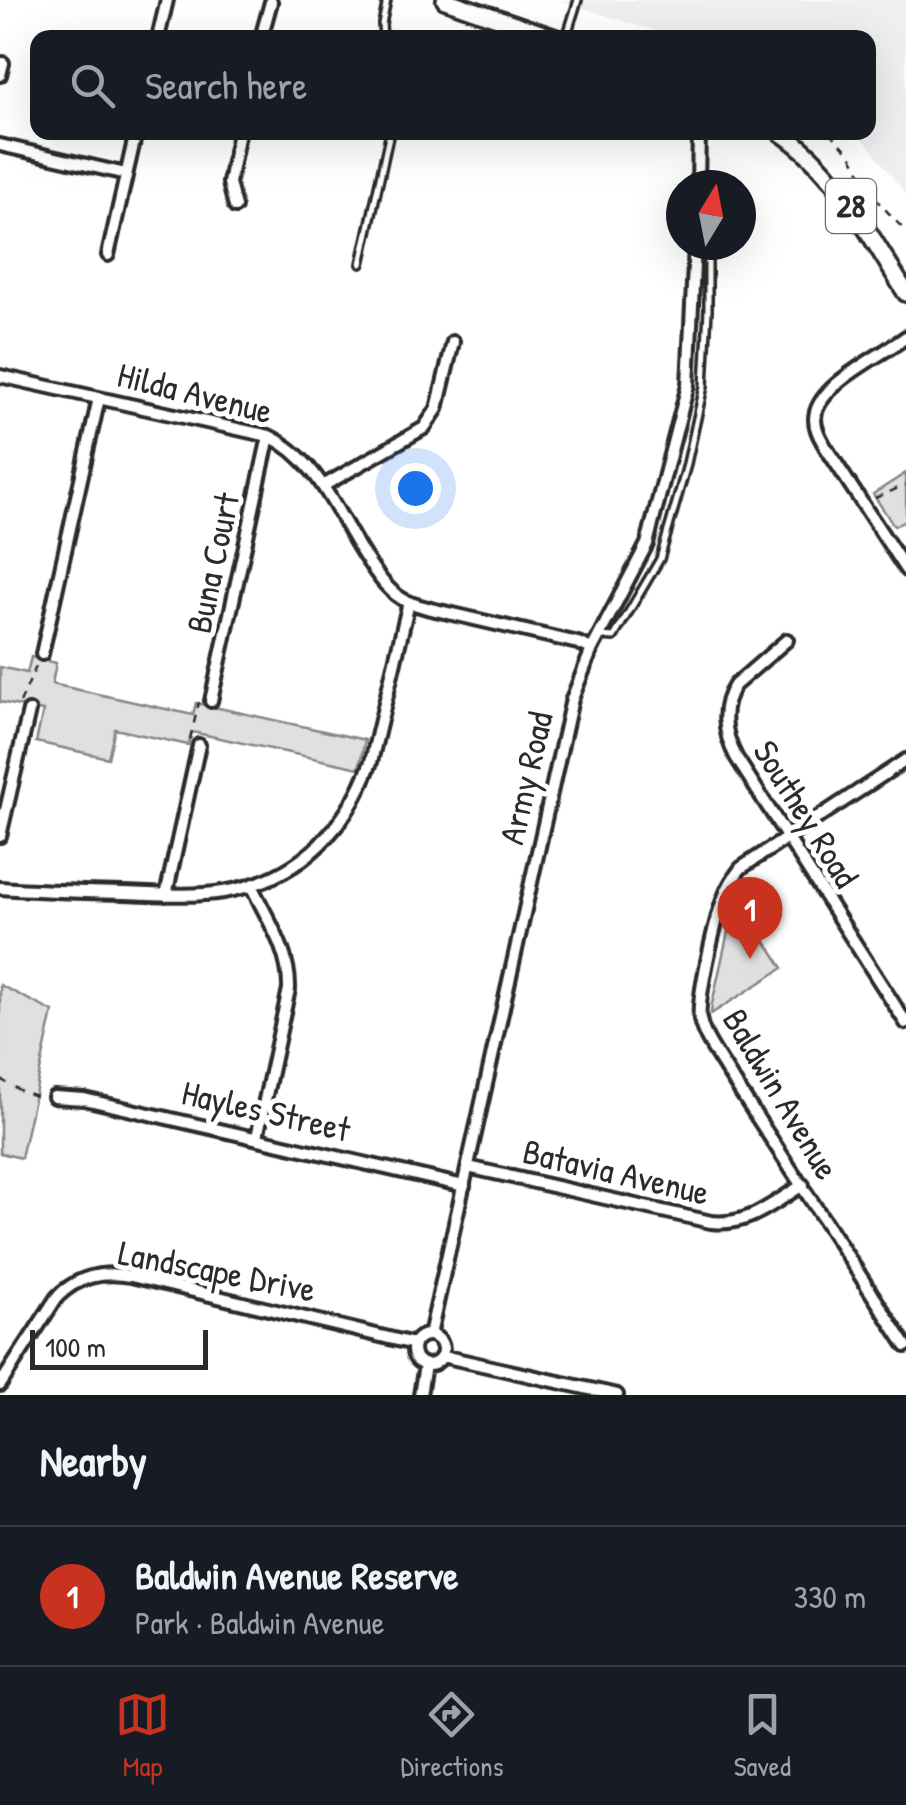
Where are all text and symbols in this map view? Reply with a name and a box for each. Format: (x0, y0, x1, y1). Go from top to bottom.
search box (30, 30, 876, 140)
icon: search (65, 58, 120, 113)
text: Search here (145, 59, 307, 111)
north arrow (666, 170, 756, 260)
road number: 28 (826, 179, 876, 233)
street label: Hilda Avenue (113, 351, 277, 434)
your location (390, 463, 441, 514)
street label: Buna Court (175, 488, 250, 637)
street label: Army Road (487, 707, 564, 849)
street label: Southey Road (743, 731, 870, 896)
pin: 1 (718, 876, 782, 959)
street label: Baldwin Avenue (712, 1000, 851, 1188)
street label: Hayles Street (177, 1068, 356, 1153)
street label: Batavia Avenue (518, 1127, 714, 1216)
street label: Landscape Drive (115, 1228, 320, 1313)
scale bar (30, 1325, 208, 1370)
text: 100 m (45, 1328, 106, 1366)
text: Nearby (40, 1432, 147, 1489)
text: Baldwin Avenue Reserve (135, 1549, 458, 1601)
text: 1 (67, 1575, 78, 1618)
text: 330 m (794, 1575, 866, 1618)
text: Park · Baldwin Avenue (135, 1601, 384, 1644)
tab: Map (115, 1687, 170, 1785)
tab: Directions (400, 1687, 503, 1785)
tab: Saved (734, 1687, 791, 1785)

